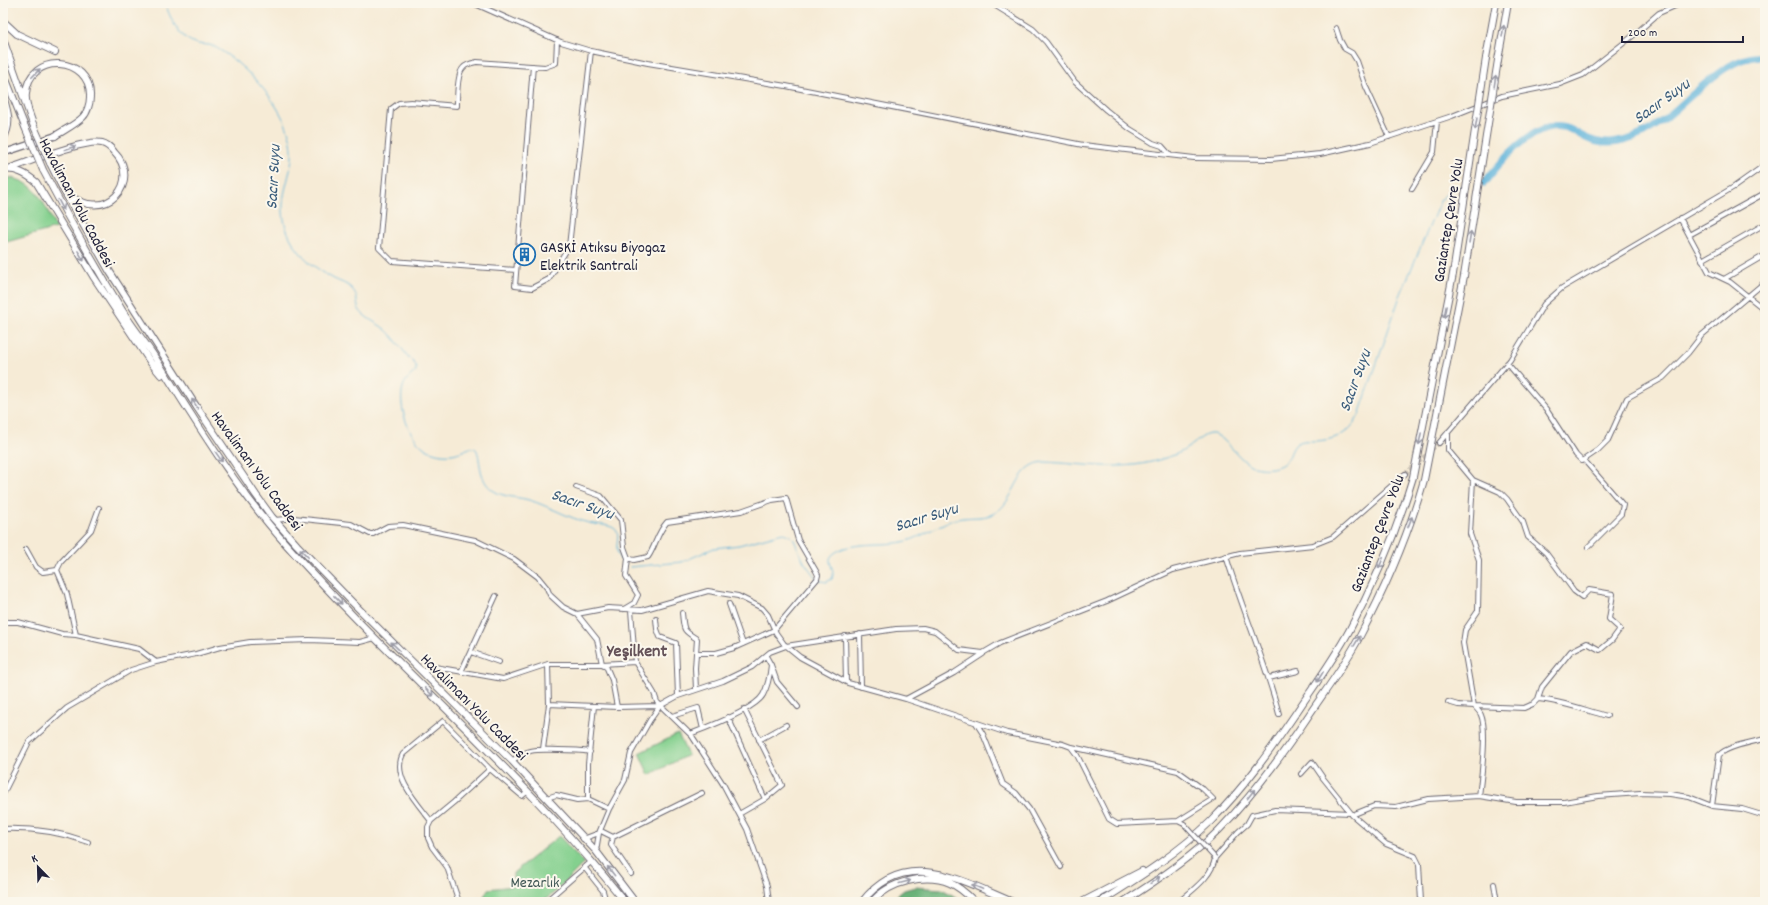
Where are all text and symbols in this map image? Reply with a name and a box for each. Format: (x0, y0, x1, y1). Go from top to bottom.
scale bar (1622, 18, 1743, 44)
one-way arrow (1499, 25, 1507, 38)
text: 200 m (1628, 25, 1657, 42)
one-way arrow (31, 68, 41, 78)
water label: Sacır Suyu (1630, 73, 1697, 131)
one-way arrow (1491, 75, 1499, 88)
one-way arrow (1472, 117, 1480, 130)
street label: Havalimanı Yolu Caddesi (32, 134, 120, 272)
water label: Sacır Suyu (261, 143, 289, 210)
one-way arrow (64, 144, 76, 152)
street label: Gaziantep Çevre Yolu (1428, 157, 1471, 284)
one-way arrow (57, 198, 65, 210)
one-way arrow (1466, 231, 1474, 244)
place label: GASKİ Atıksu Biyogaz Elektrik Santrali (540, 237, 666, 278)
building icon: GASKİ Atıksu Biyogaz Elektrik Santrali (512, 242, 538, 268)
one-way arrow (78, 250, 86, 262)
one-way arrow (1441, 305, 1449, 318)
water label: Sacır Suyu (1334, 345, 1380, 416)
one-way arrow (190, 398, 198, 410)
street label: Havalimanı Yolu Caddesi (204, 407, 308, 536)
one-way arrow (1416, 432, 1424, 445)
one-way arrow (215, 451, 223, 462)
street label: Gaziantep Çevre Yolu (1345, 471, 1411, 596)
water label: Sacır Suyu (548, 484, 618, 528)
water label: Sacır Suyu (892, 497, 963, 540)
one-way arrow (1406, 517, 1414, 529)
one-way arrow (300, 548, 309, 559)
one-way arrow (1376, 556, 1384, 568)
one-way arrow (333, 595, 343, 605)
one-way arrow (1353, 635, 1361, 647)
district label: Yeşilkent (606, 640, 667, 665)
one-way arrow (391, 642, 401, 651)
street label: Havalimanı Yolu Caddesi (414, 649, 532, 767)
one-way arrow (1316, 671, 1324, 682)
one-way arrow (424, 687, 434, 697)
one-way arrow (1247, 788, 1255, 799)
north arrow (18, 847, 58, 887)
text: K (29, 851, 40, 868)
one-way arrow (607, 866, 616, 877)
park label: Mezarlık (510, 872, 560, 895)
one-way arrow (1149, 876, 1160, 884)
one-way arrow (898, 878, 911, 885)
one-way arrow (972, 883, 984, 890)

